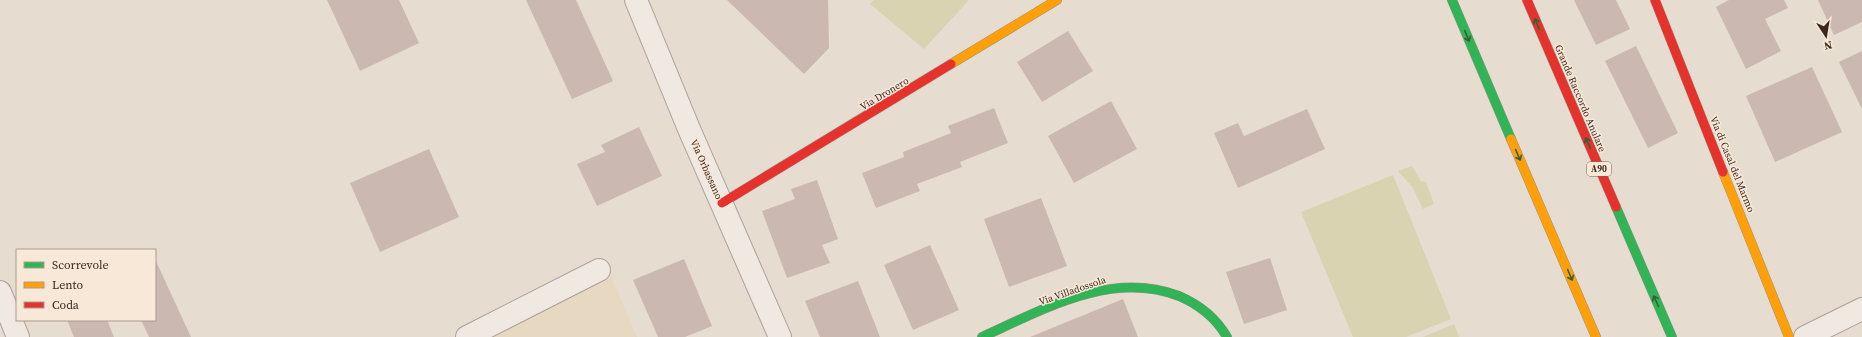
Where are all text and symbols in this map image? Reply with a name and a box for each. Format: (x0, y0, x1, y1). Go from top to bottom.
north arrow (1806, 16, 1846, 56)
one-way arrow (1533, 18, 1540, 30)
one-way arrow (1464, 29, 1471, 41)
text: N (1822, 37, 1833, 53)
street label: Grande Raccordo Anulare (1552, 43, 1609, 154)
street label: Via Dronero (858, 74, 911, 113)
street label: Via di Casal del Marmo (1707, 114, 1758, 215)
street label: Via Orbassano (688, 137, 726, 202)
one-way arrow (1584, 138, 1591, 150)
one-way arrow (1515, 149, 1523, 161)
road number: A90 (1587, 162, 1611, 176)
legend (16, 249, 156, 321)
text: Scorrevole (52, 257, 109, 273)
one-way arrow (1566, 268, 1574, 280)
street label: Via Villadossola (1037, 273, 1108, 308)
text: Lento (52, 277, 83, 293)
one-way arrow (1652, 296, 1659, 308)
text: Coda (52, 297, 80, 313)

